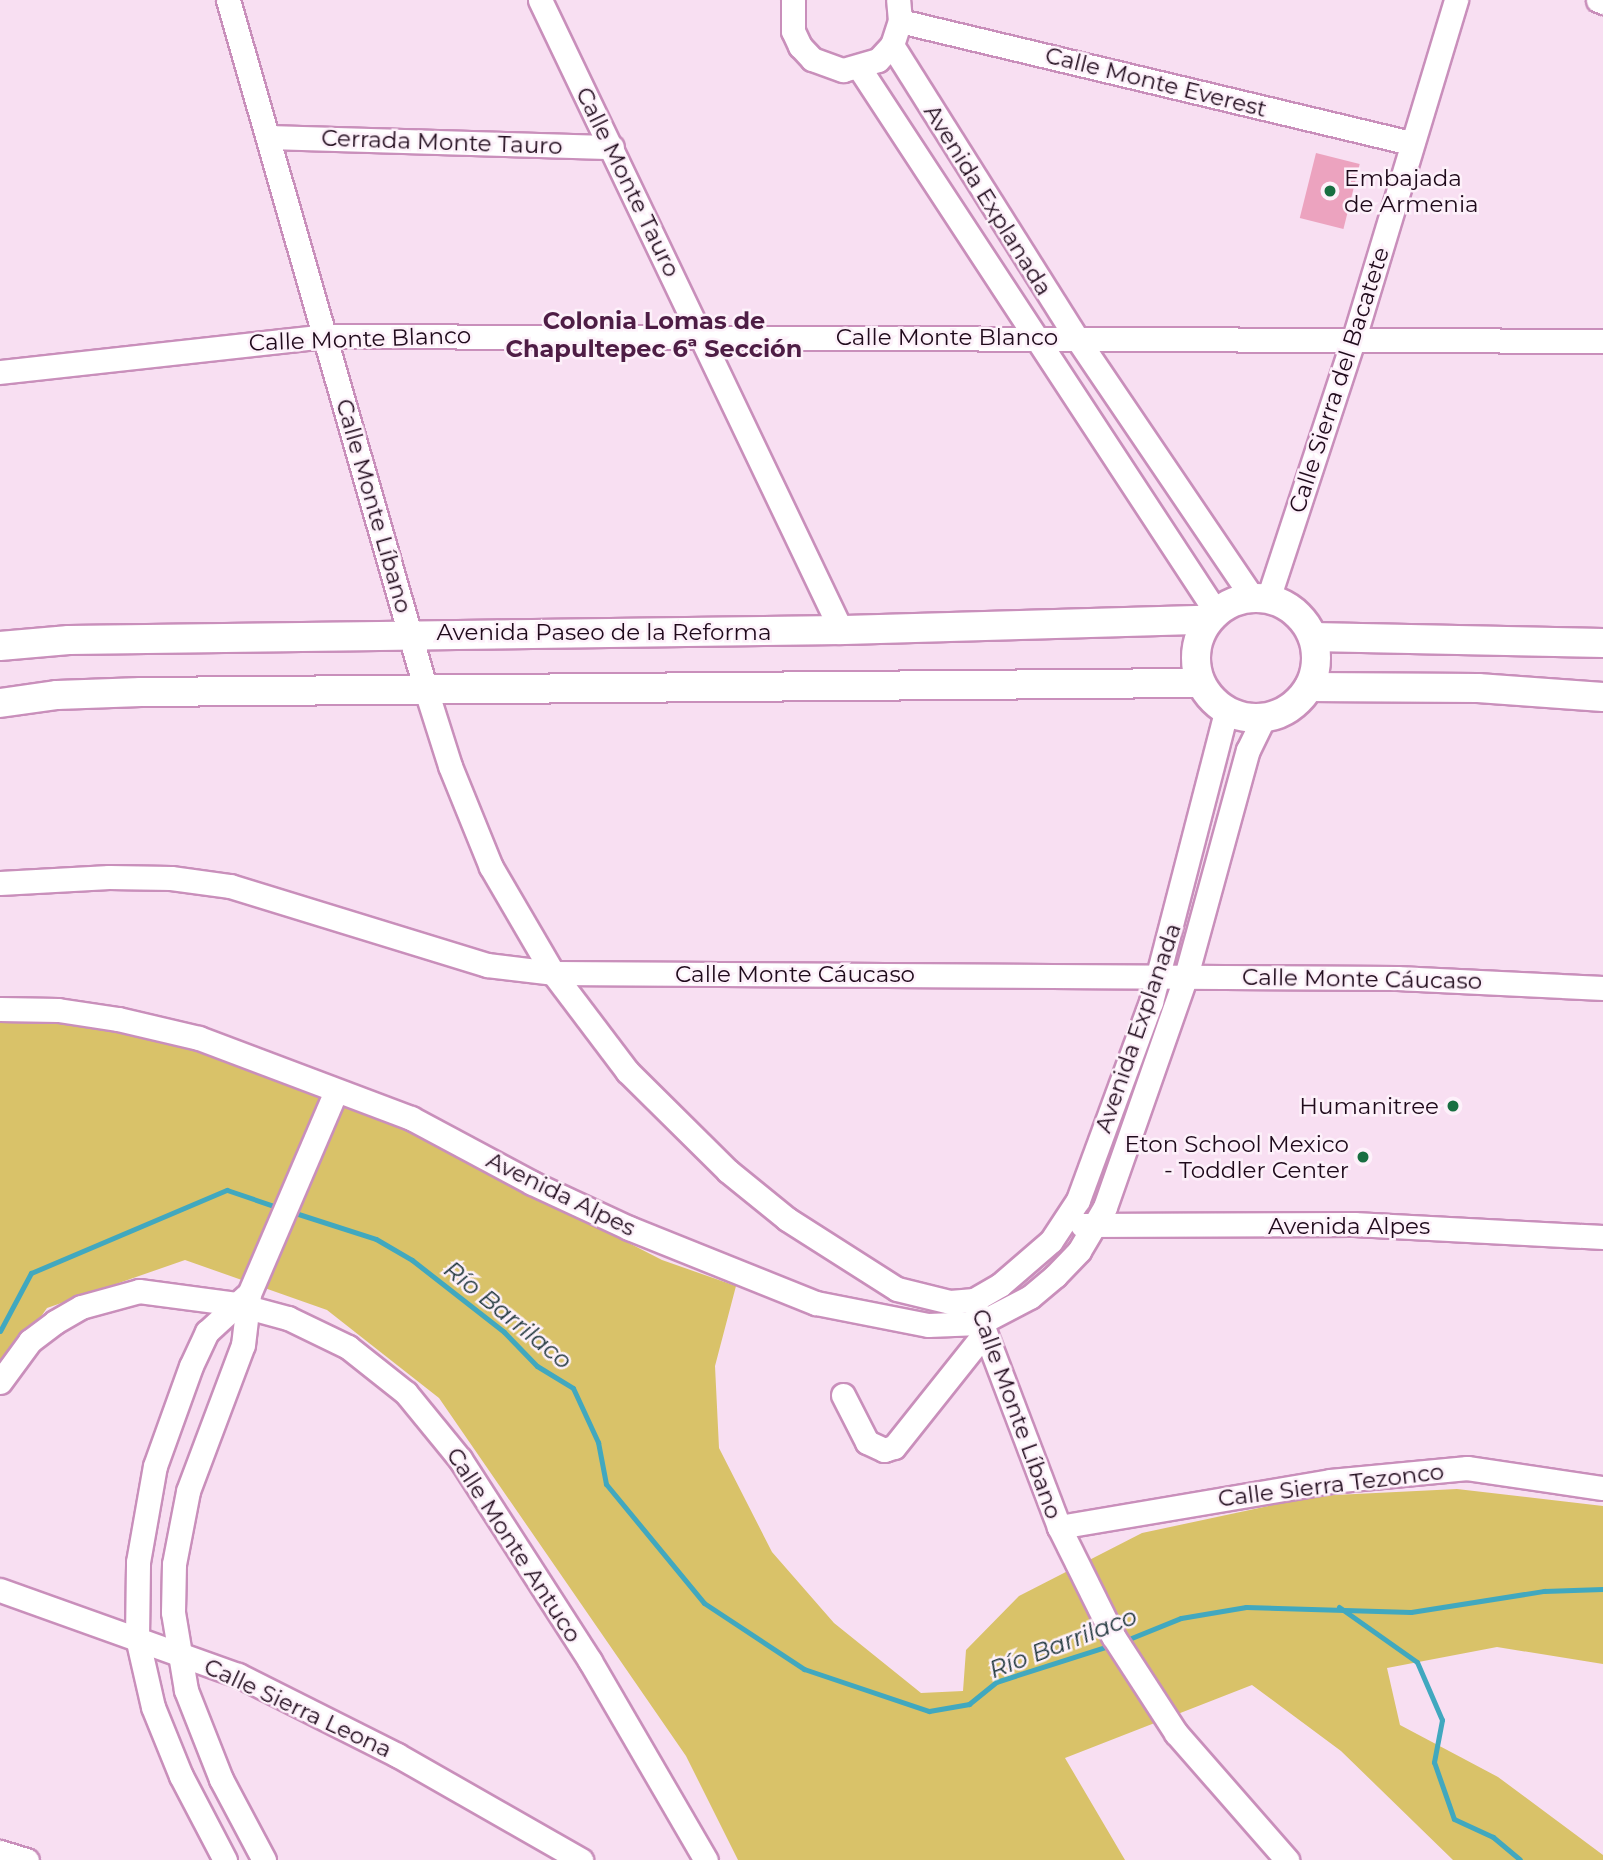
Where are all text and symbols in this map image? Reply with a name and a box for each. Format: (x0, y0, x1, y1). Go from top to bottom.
street label: Calle Monte Everest (1042, 41, 1270, 123)
street label: Calle Monte Tauro (570, 83, 686, 281)
street label: Avenida Explanada (918, 99, 1058, 301)
street label: Cerrada Monte Tauro (321, 124, 563, 160)
place label: Embajada de Armenia (1344, 164, 1479, 218)
marker: Embajada de Armenia (1322, 183, 1338, 199)
street label: Calle Sierra del Bacatete (1283, 244, 1395, 516)
district label: Colonia Lomas de Chapultepec 6ª Sección (506, 307, 802, 363)
street label: Calle Monte Blanco (248, 321, 472, 357)
street label: Calle Monte Blanco (836, 323, 1058, 351)
street label: Calle Monte Líbano (330, 396, 418, 616)
street label: Avenida Paseo de la Reforma (437, 618, 771, 646)
street label: Avenida Explanada (1089, 920, 1187, 1136)
street label: Calle Monte Cáucaso (675, 960, 915, 988)
street label: Calle Monte Cáucaso (1242, 963, 1482, 995)
place label: Humanitree (1299, 1092, 1439, 1120)
marker: Humanitree (1445, 1098, 1461, 1114)
place label: Eton School Mexico - Toddler Center (1124, 1130, 1349, 1184)
street label: Avenida Alpes (482, 1146, 640, 1242)
marker: Eton School Mexico - Toddler Center (1355, 1149, 1371, 1165)
street label: Avenida Alpes (1268, 1212, 1430, 1240)
water label: Río Barrilaco (438, 1255, 578, 1375)
street label: Calle Monte Líbano (966, 1305, 1068, 1523)
street label: Calle Monte Antuco (441, 1442, 587, 1648)
street label: Calle Sierra Tezonco (1216, 1457, 1446, 1513)
water label: Río Barrilaco (985, 1602, 1141, 1684)
street label: Calle Sierra Leona (200, 1652, 396, 1764)

